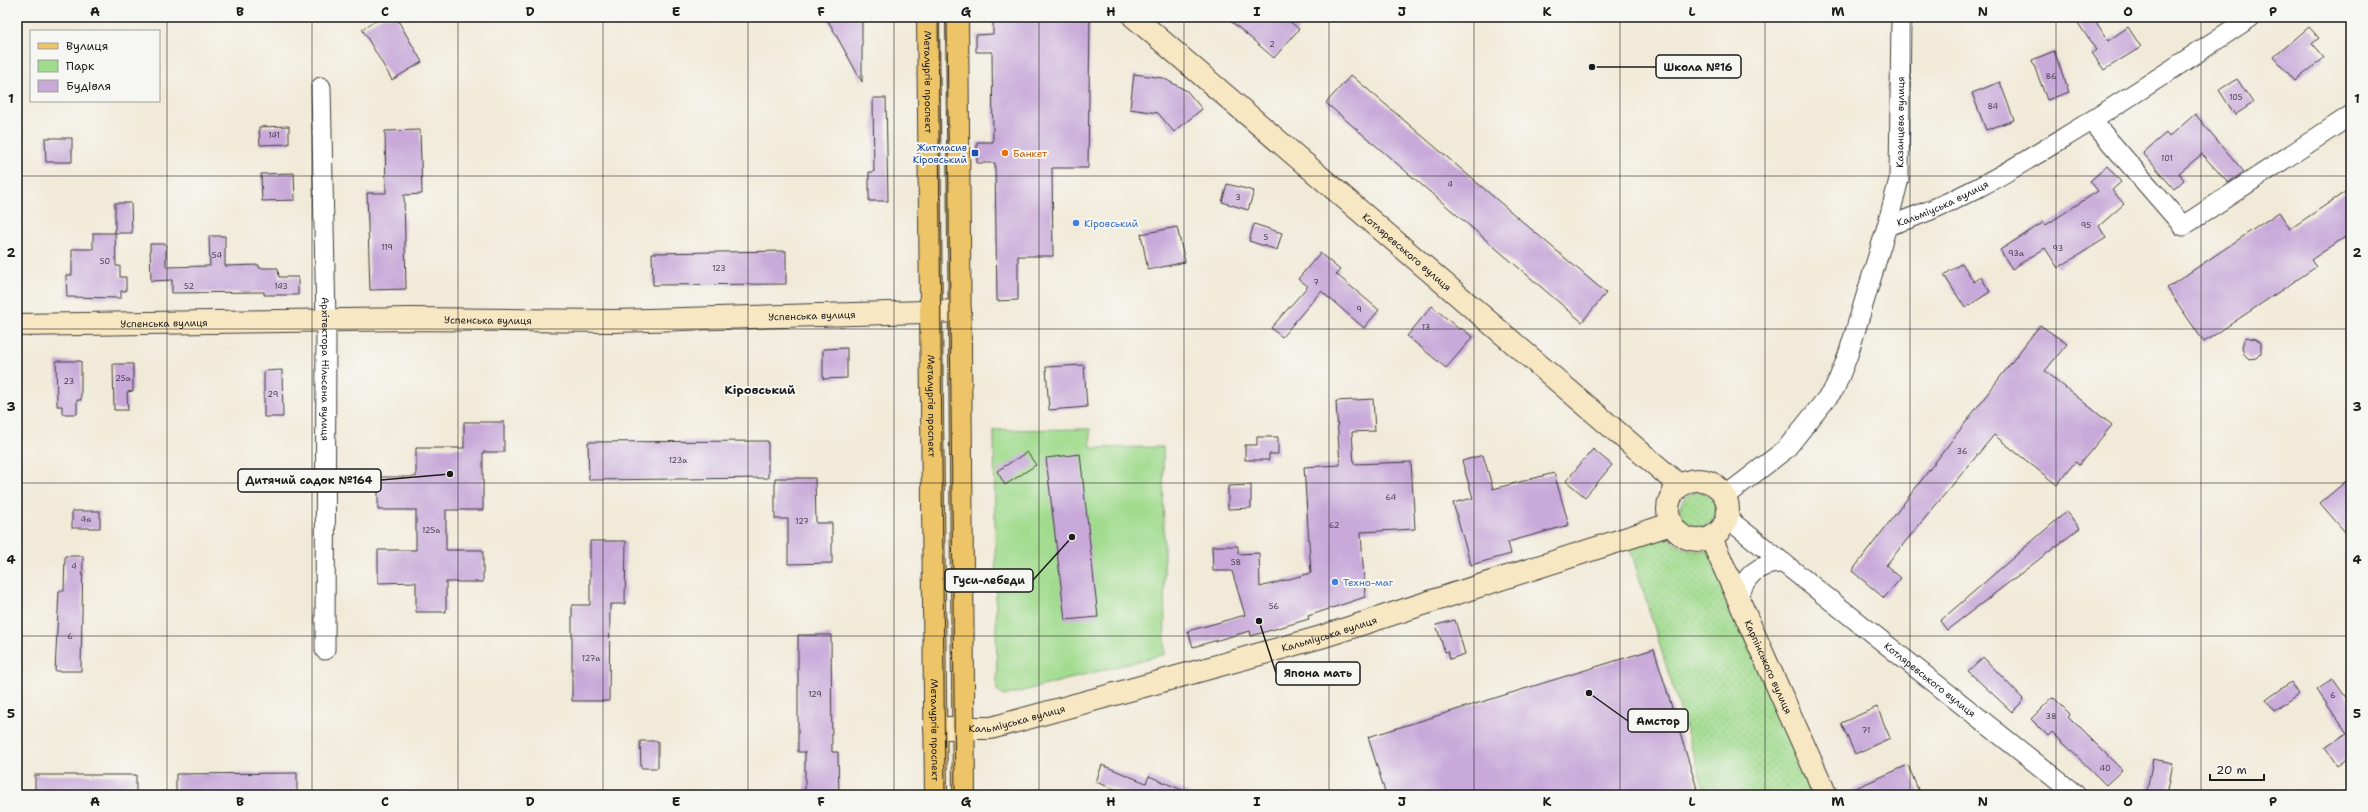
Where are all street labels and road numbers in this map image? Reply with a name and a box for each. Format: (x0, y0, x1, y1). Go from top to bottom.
street label: Металургів проспект (922, 31, 936, 134)
street label: Казанцева вулиця (1893, 76, 1907, 168)
street label: Кальміуська вулиця (1895, 177, 1990, 229)
street label: Котляревського вулиця (1360, 210, 1454, 293)
street label: Архітектора Нільсена вулиця (319, 297, 333, 441)
street label: Успенська вулиця (768, 308, 856, 323)
street label: Успенська вулиця (444, 313, 532, 327)
street label: Успенська вулиця (120, 316, 208, 330)
street label: Металургів проспект (925, 355, 939, 458)
street label: Кальміуська вулиця (1280, 613, 1378, 654)
street label: Карпінського вулиця (1742, 618, 1795, 716)
street label: Котляревського вулиця (1882, 639, 1979, 720)
street label: Металургів проспект (928, 679, 942, 782)
street label: Кальміуська вулиця (968, 701, 1067, 735)

